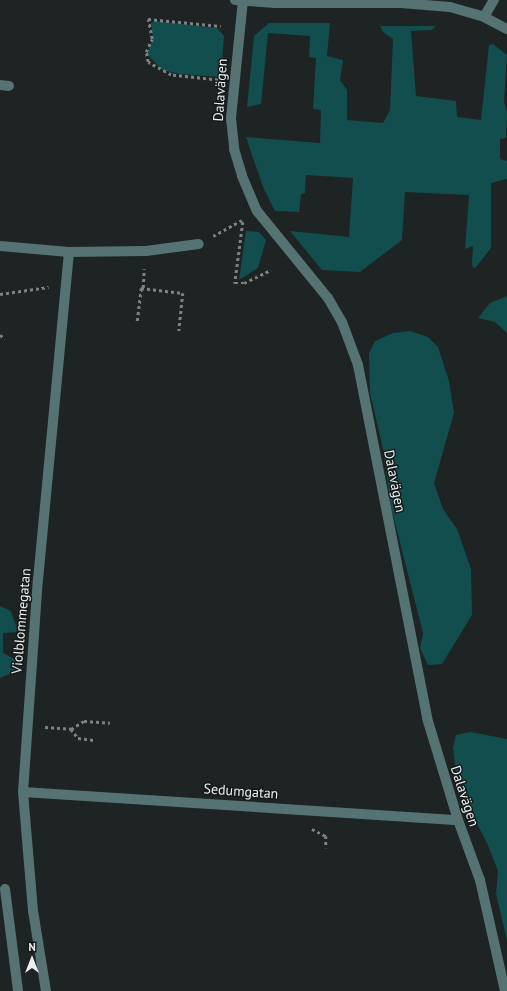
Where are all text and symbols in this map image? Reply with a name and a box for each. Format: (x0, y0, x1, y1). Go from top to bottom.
street label: Dalavägen (209, 58, 231, 122)
street label: Dalavägen (381, 448, 409, 514)
street label: Violblommegatan (8, 567, 34, 675)
street label: Dalavägen (447, 763, 483, 829)
street label: Sedumgatan (203, 780, 279, 802)
north arrow (12, 939, 52, 979)
text: N (28, 940, 36, 954)

